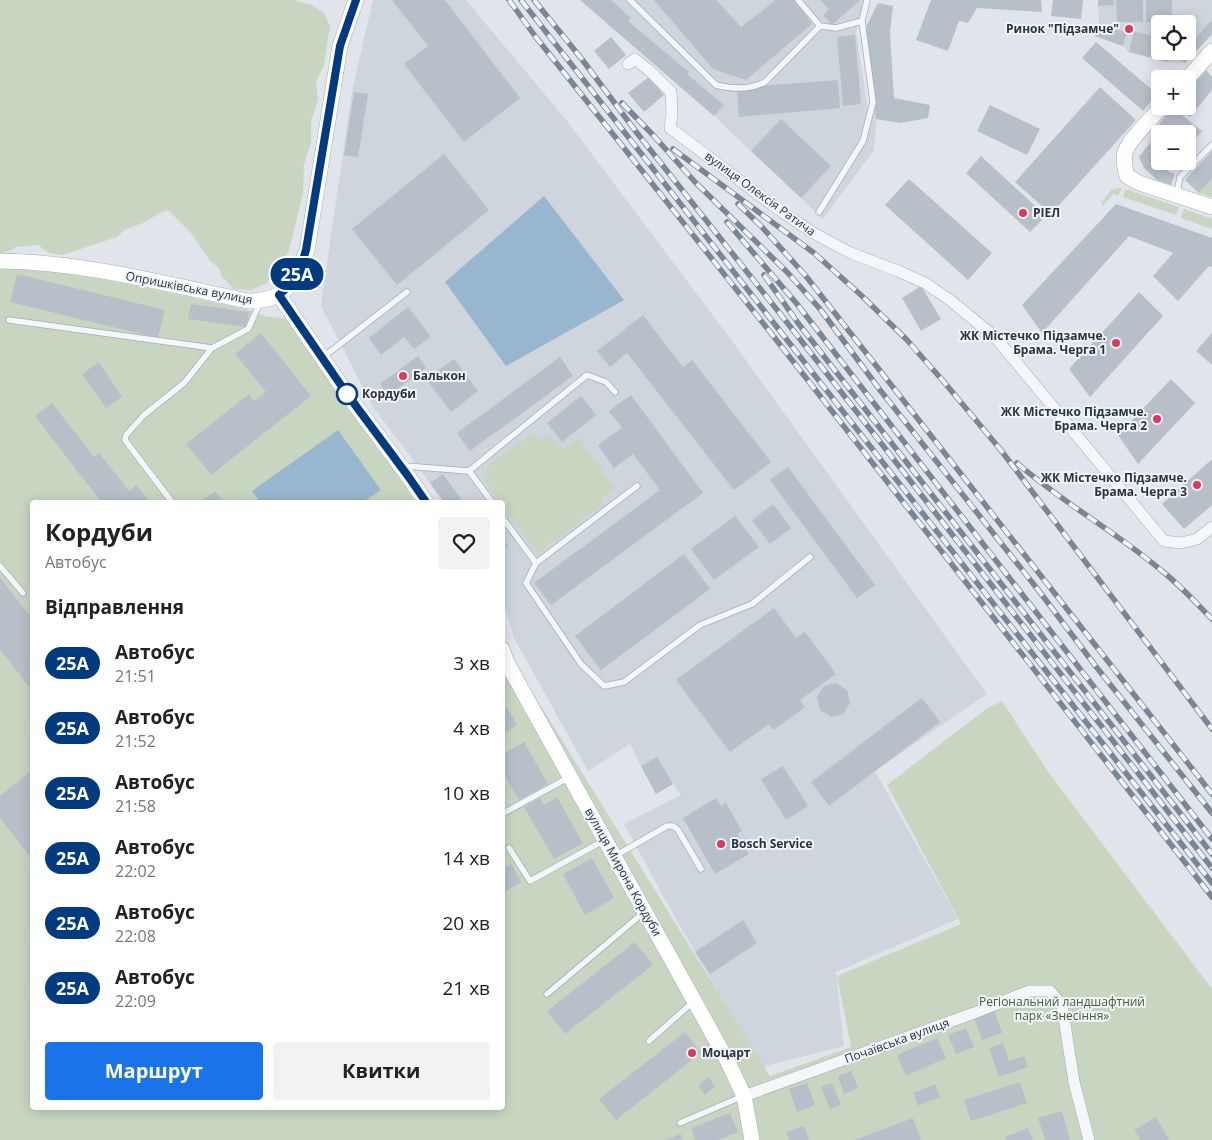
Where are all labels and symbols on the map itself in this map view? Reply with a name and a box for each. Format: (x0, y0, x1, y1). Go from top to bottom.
place label: Ринок "Підзамче" (1006, 20, 1119, 37)
marker: Ринок "Підзамче" (1123, 23, 1135, 35)
street label: вулиця Олексія Ратича (701, 147, 819, 240)
place label: РІЕЛ (1033, 204, 1060, 221)
marker: РІЕЛ (1017, 207, 1029, 219)
line badge: 25А (268, 258, 326, 290)
street label: Опришківська вулиця (124, 267, 254, 308)
place label: ЖК Містечко Підзамче. Брама. Черга 1 (960, 327, 1106, 358)
marker: ЖК Містечко Підзамче. Брама. Черга 1 (1110, 337, 1122, 349)
place label: Балькон (413, 367, 466, 384)
marker: Балькон (397, 370, 409, 382)
marker: Кордуби (336, 383, 358, 405)
place label: Кордуби (362, 385, 416, 402)
place label: ЖК Містечко Підзамче. Брама. Черга 2 (1001, 403, 1147, 434)
marker: ЖК Містечко Підзамче. Брама. Черга 2 (1151, 413, 1163, 425)
place label: ЖК Містечко Підзамче. Брама. Черга 3 (1041, 469, 1187, 500)
marker: ЖК Містечко Підзамче. Брама. Черга 3 (1191, 479, 1203, 491)
street label: вулиця Мирона Кордуби (581, 804, 666, 939)
place label: Bosch Service (731, 835, 813, 852)
marker: Bosch Service (715, 838, 727, 850)
park label: Регіональний ландшафтний парк «Знесіння» (979, 993, 1145, 1024)
street label: Почаївська вулиця (842, 1014, 952, 1067)
place label: Моцарт (702, 1044, 751, 1061)
marker: Моцарт (686, 1047, 698, 1059)

